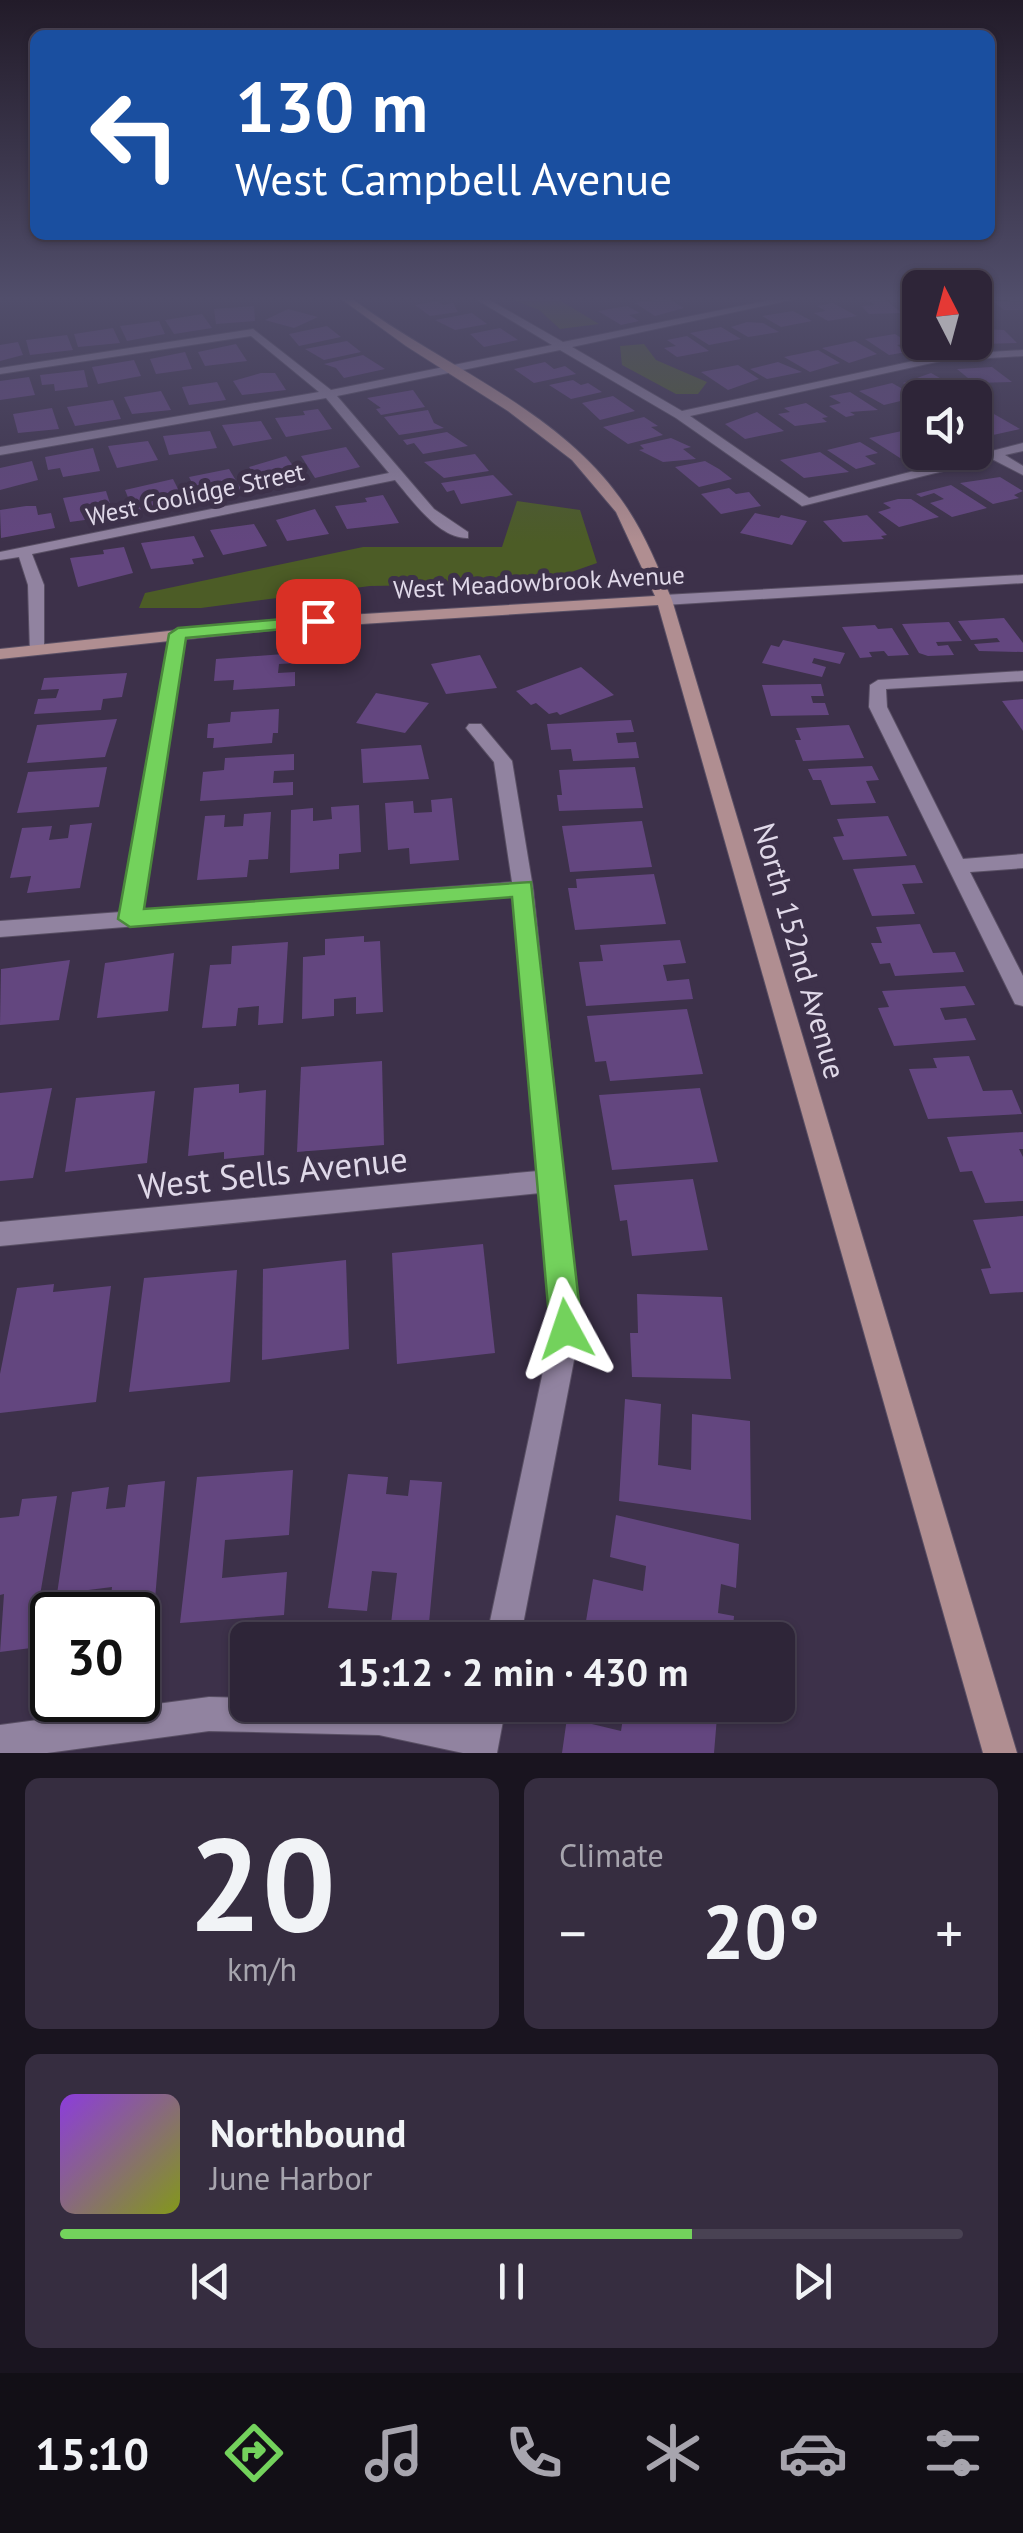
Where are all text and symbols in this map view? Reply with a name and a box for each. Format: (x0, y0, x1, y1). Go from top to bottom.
text: 130 m (235, 61, 428, 151)
icon: left (70, 70, 200, 200)
text: West Campbell Avenue (235, 149, 672, 207)
north arrow (902, 270, 992, 360)
map controls (902, 270, 992, 470)
button: sound (902, 380, 992, 470)
street label: West Coolidge Street (83, 455, 308, 533)
street label: West Meadowbrook Avenue (392, 558, 686, 606)
pin (276, 579, 361, 664)
icon: arrive (291, 594, 346, 649)
street label: North 152nd Avenue (745, 818, 856, 1083)
street label: West Sells Avenue (136, 1135, 410, 1209)
position arrow (514, 1277, 618, 1381)
speed limit sign: 30 (30, 1592, 160, 1722)
text: 15:12 · 2 min · 430 m (337, 1647, 688, 1696)
text: 20 (188, 1799, 336, 1967)
text: Climate (559, 1834, 664, 1876)
text: 20° (702, 1883, 820, 1980)
text: − (559, 1897, 587, 1968)
text: + (935, 1897, 963, 1968)
text: km/h (227, 1948, 297, 1990)
text: Northbound (210, 2108, 406, 2157)
text: June Harbor (210, 2157, 372, 2199)
icon: previous (183, 2254, 238, 2309)
icon: pause (484, 2254, 539, 2309)
icon: next (785, 2254, 840, 2309)
icon: directions (219, 2418, 289, 2488)
icon: music (359, 2418, 429, 2488)
icon: phone (499, 2418, 569, 2488)
icon: climate (638, 2418, 708, 2488)
icon: car (778, 2418, 848, 2488)
icon: filters (918, 2418, 988, 2488)
text: 15:10 (35, 2424, 149, 2482)

